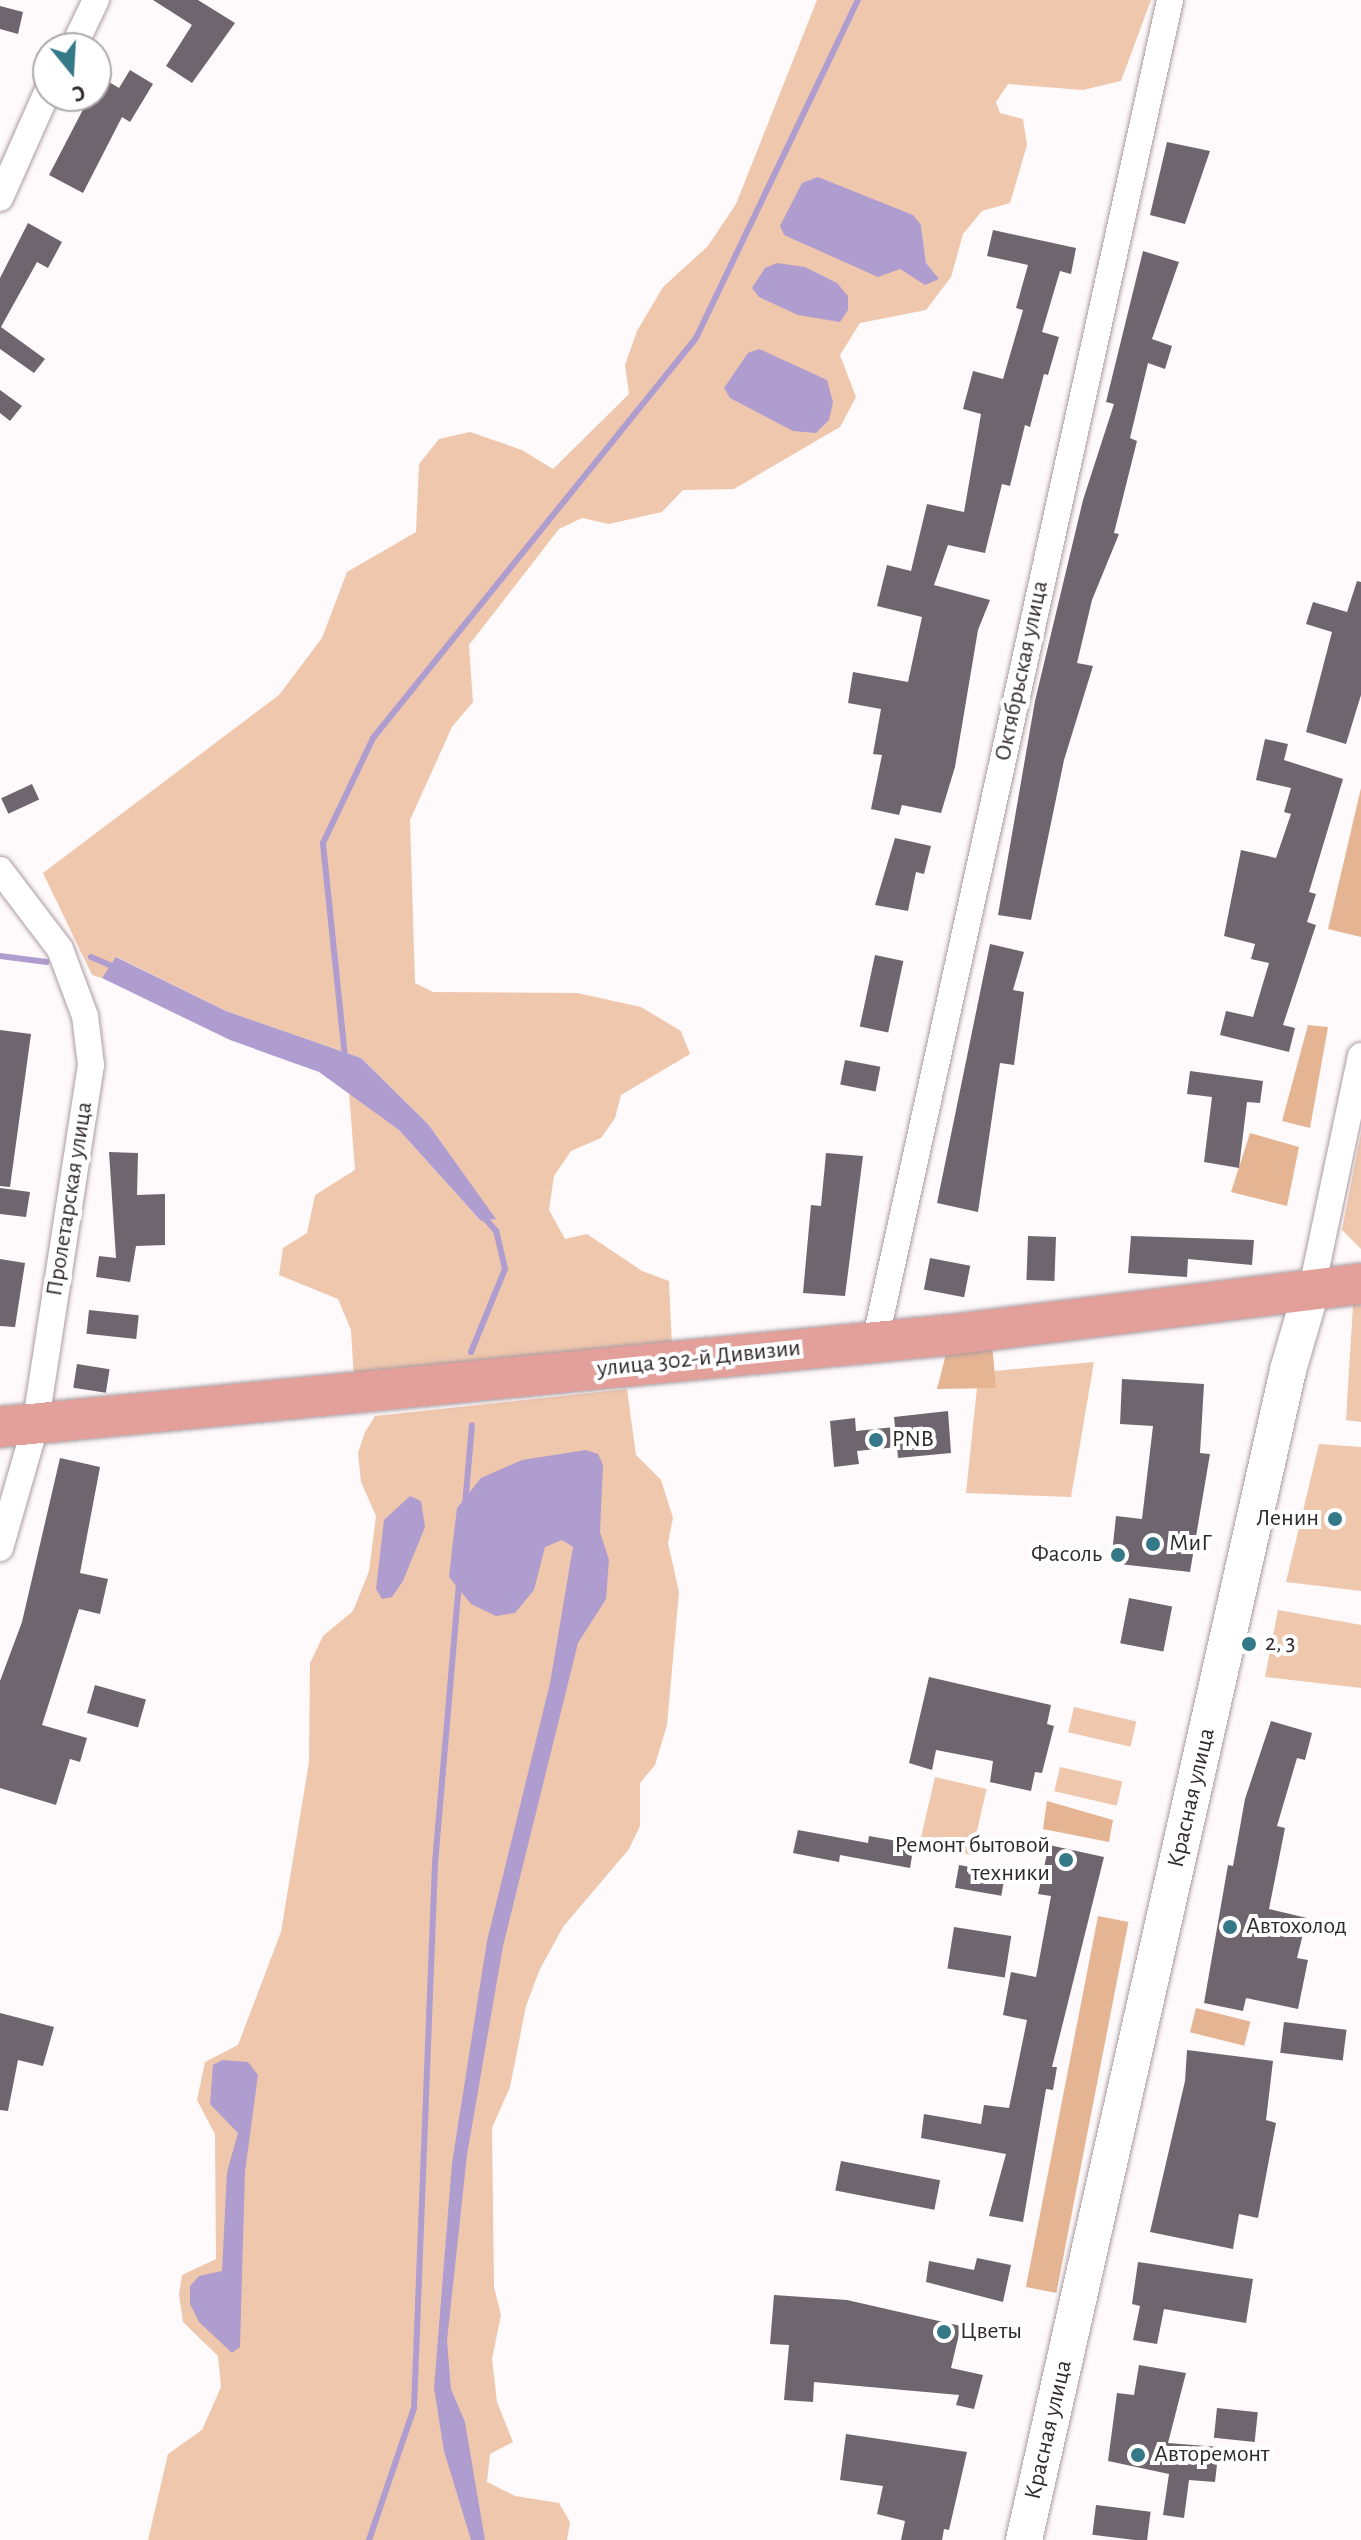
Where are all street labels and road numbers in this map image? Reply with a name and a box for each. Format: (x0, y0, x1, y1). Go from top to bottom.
street label: Октябрьская улица (989, 578, 1055, 764)
street label: Пролетарская улица (40, 1100, 100, 1298)
street label: улица 302-й Дивизии (596, 1334, 802, 1384)
street label: Красная улица (1162, 1726, 1222, 1870)
street label: Красная улица (1019, 2358, 1079, 2502)

